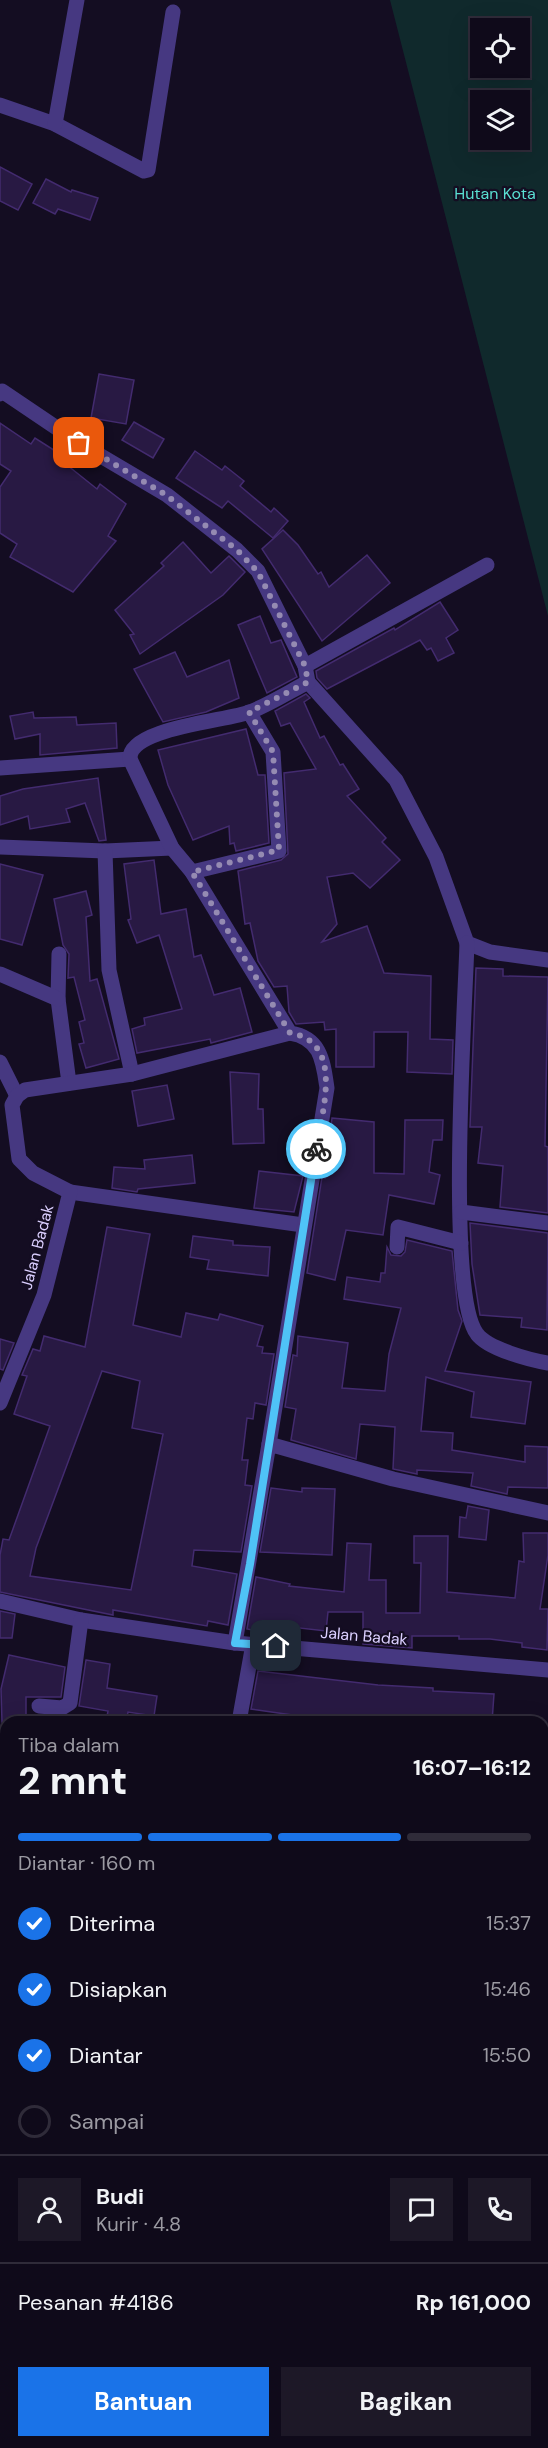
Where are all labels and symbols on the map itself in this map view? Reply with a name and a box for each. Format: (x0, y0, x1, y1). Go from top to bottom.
park label: Hutan Kota (454, 183, 536, 204)
pin (53, 417, 104, 468)
courier (286, 1119, 346, 1179)
street label: Jalan Badak (16, 1202, 58, 1292)
pin (250, 1620, 301, 1671)
street label: Jalan Badak (319, 1622, 409, 1650)

